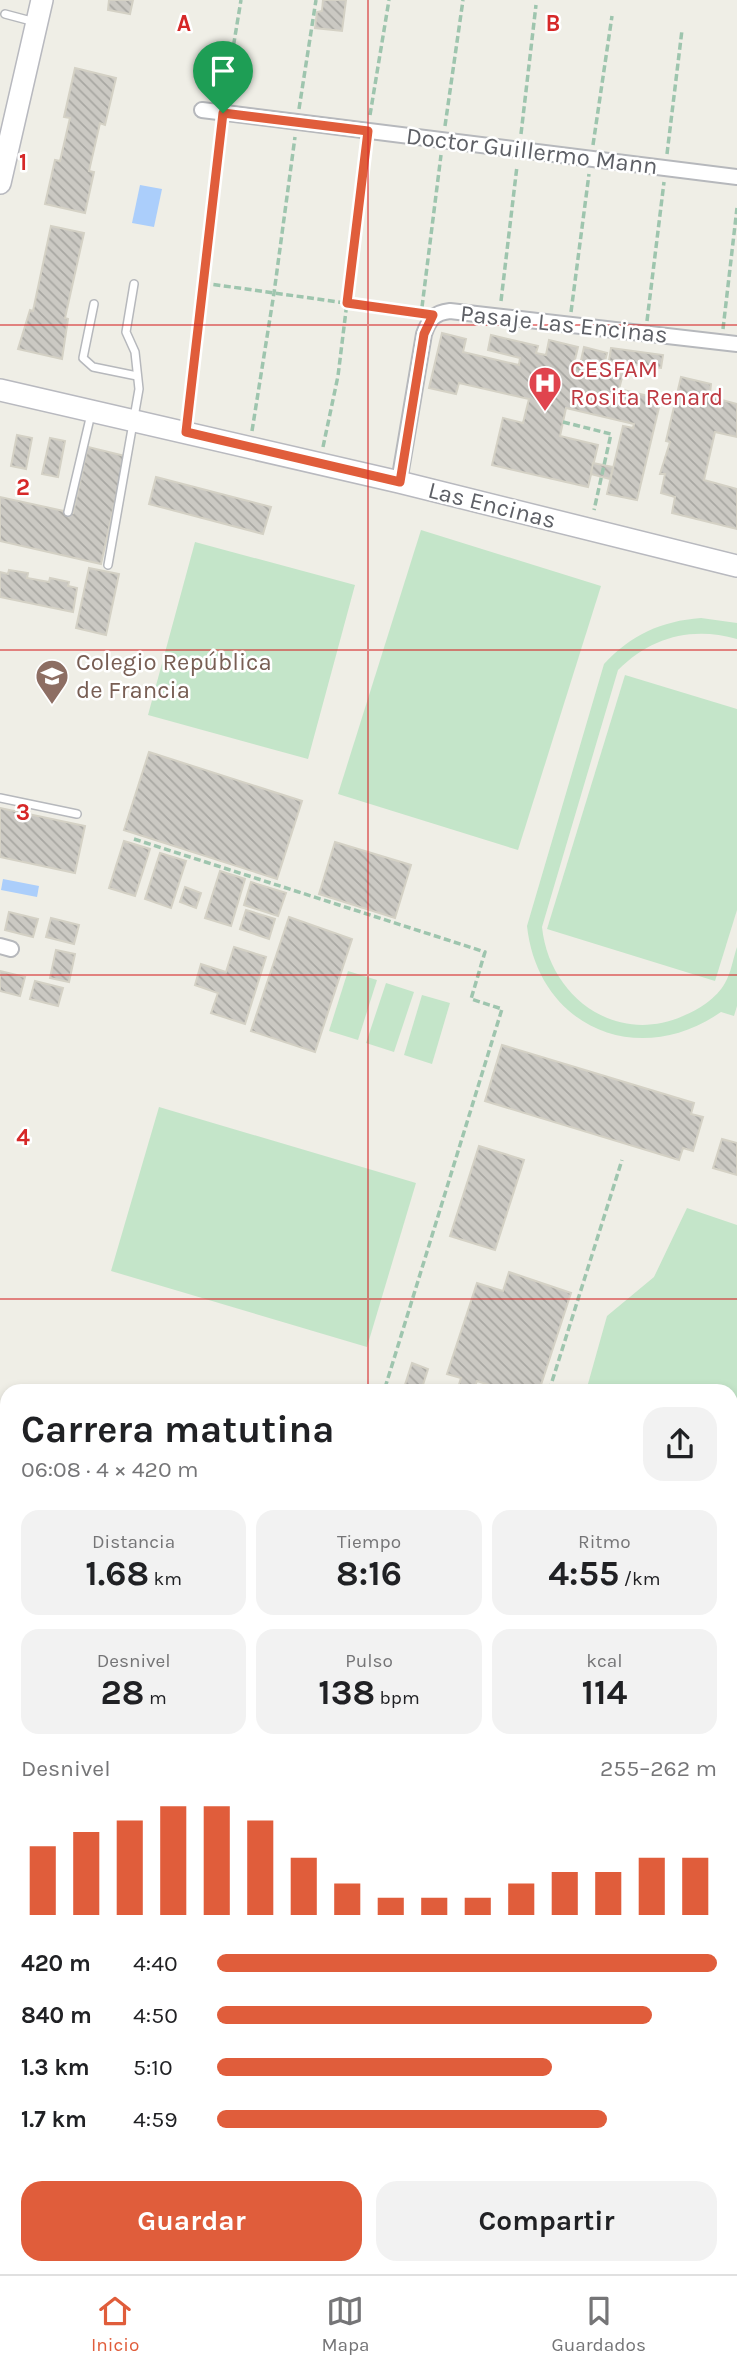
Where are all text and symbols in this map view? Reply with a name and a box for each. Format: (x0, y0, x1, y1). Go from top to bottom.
text: A (177, 10, 191, 37)
text: B (546, 10, 560, 37)
pin (193, 41, 253, 113)
icon: arrive (204, 52, 242, 90)
street label: Doctor Guillermo Mann (405, 122, 659, 180)
text: 1 (19, 149, 27, 176)
street label: Pasaje Las Encinas (459, 299, 669, 349)
place label: CESFAM Rosita Renard (570, 355, 723, 411)
hospital icon: CESFAM Rosita Renard (526, 364, 564, 413)
text: 2 (16, 474, 30, 501)
street label: Las Encinas (425, 476, 559, 534)
place label: Colegio República de Francia (76, 648, 272, 704)
school or university icon: Colegio República de Francia (33, 657, 71, 706)
text: 3 (16, 799, 30, 826)
text: 4 (16, 1124, 30, 1151)
text: Carrera matutina (21, 1407, 335, 1452)
button: share (643, 1407, 717, 1481)
text: 06:08 · 4 × 420 m (21, 1456, 199, 1483)
text: Distancia (92, 1531, 175, 1553)
text: Tiempo (337, 1531, 401, 1553)
text: Ritmo (578, 1531, 631, 1553)
text: 1.68 (85, 1553, 149, 1594)
text: 8:16 (336, 1553, 402, 1594)
text: 4:55 (548, 1553, 619, 1594)
text: km (149, 1568, 182, 1590)
text: /km (619, 1568, 660, 1590)
text: Desnivel (97, 1650, 171, 1672)
text: Pulso (345, 1650, 393, 1672)
text: kcal (586, 1650, 622, 1672)
text: 28 (101, 1672, 144, 1713)
text: 138 (318, 1672, 375, 1713)
text: 114 (581, 1672, 627, 1713)
text: m (144, 1687, 167, 1709)
text: bpm (375, 1687, 420, 1709)
text: Desnivel (21, 1755, 111, 1782)
text: 255–262 m (600, 1755, 717, 1782)
text: 420 m (21, 1950, 91, 1977)
text: 4:40 (133, 1950, 178, 1977)
text: 840 m (21, 2002, 92, 2029)
text: 4:50 (133, 2002, 178, 2029)
text: 1.3 km (21, 2054, 90, 2081)
text: 5:10 (133, 2054, 173, 2081)
text: 1.7 km (21, 2106, 87, 2133)
text: 4:59 (133, 2106, 177, 2133)
button: Guardar (21, 2181, 362, 2261)
button: Compartir (376, 2181, 717, 2261)
tab: Inicio (91, 2292, 139, 2356)
tab: Mapa (321, 2292, 370, 2356)
tab: Guardados (552, 2292, 646, 2356)

